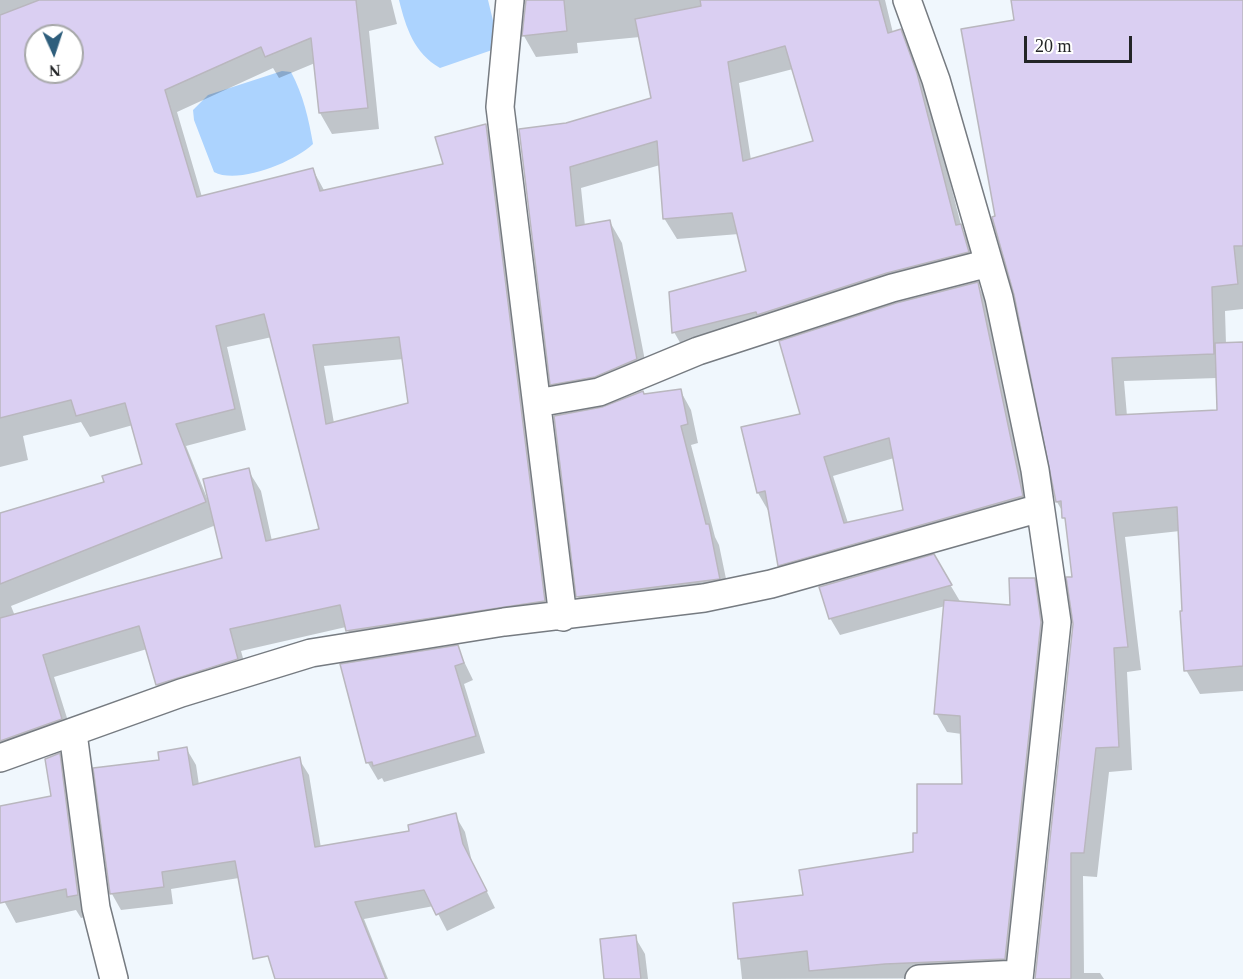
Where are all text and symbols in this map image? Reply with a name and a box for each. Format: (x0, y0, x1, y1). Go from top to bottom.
north arrow (24, 24, 84, 84)
scale bar (1027, 24, 1135, 62)
text: 20 m (1035, 36, 1072, 56)
text: N (49, 62, 61, 79)

